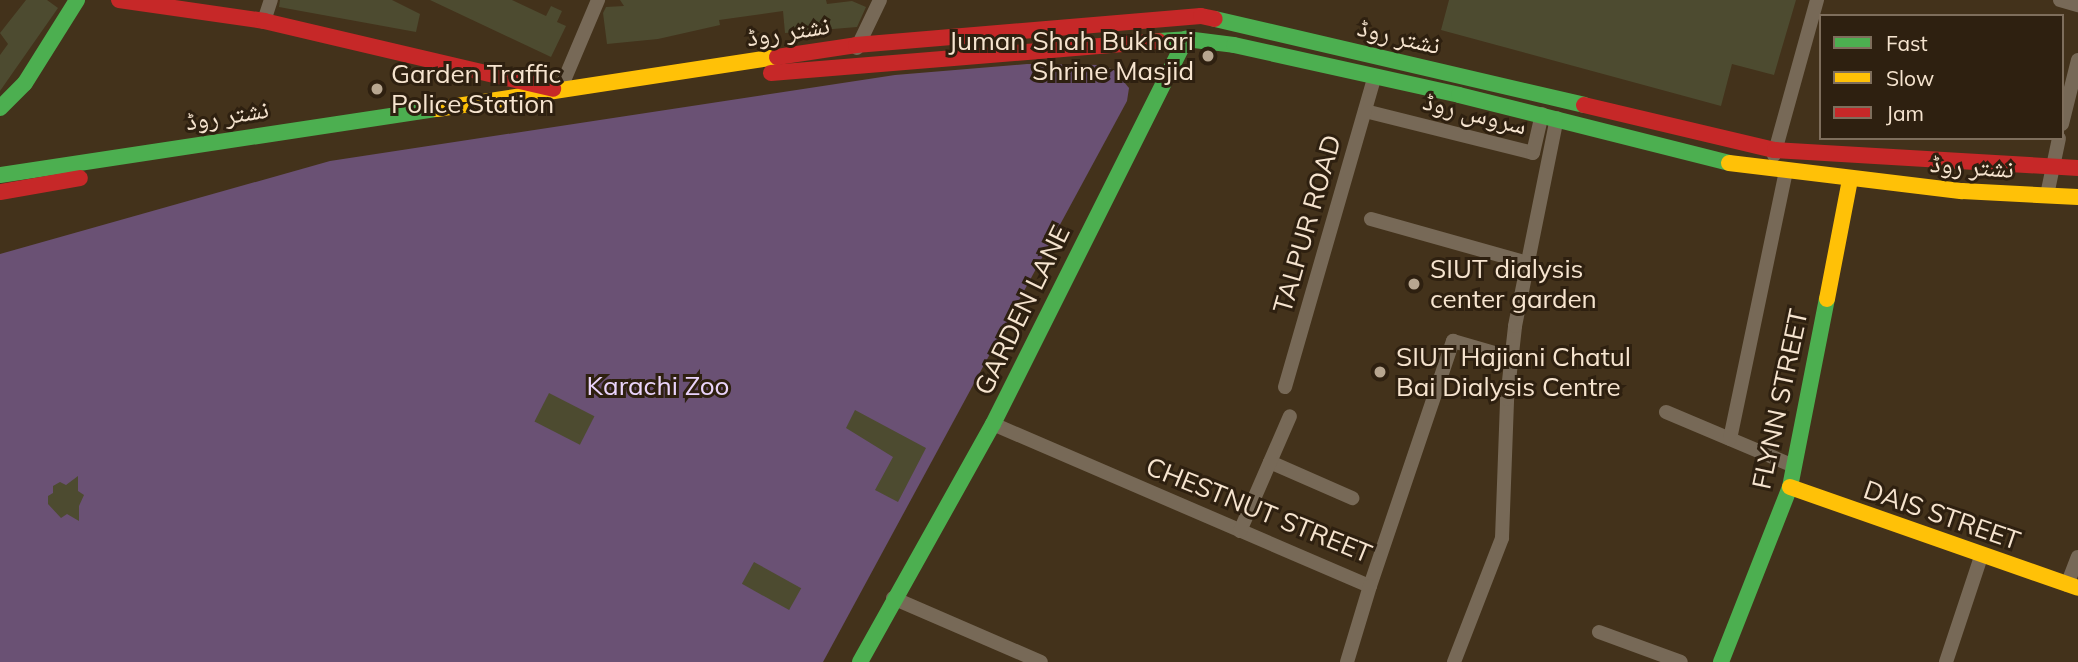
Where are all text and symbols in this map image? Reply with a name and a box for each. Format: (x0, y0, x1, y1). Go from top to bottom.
street label: نشتر روڈ (744, 9, 832, 53)
street label: نشتر روڈ (1355, 11, 1443, 61)
legend (1819, 14, 2064, 140)
place label: Juman Shah Bukhari Shrine Masjid (948, 25, 1194, 86)
text: Fast (1886, 30, 1928, 56)
marker: Juman Shah Bukhari Shrine Masjid (1200, 48, 1216, 64)
place label: Garden Traffic Police Station (391, 58, 561, 119)
text: Slow (1886, 65, 1934, 91)
marker: Garden Traffic Police Station (369, 81, 385, 97)
street label: سروس روڈ (1420, 85, 1530, 141)
street label: نشتر روڈ (183, 93, 271, 137)
text: Jam (1886, 100, 1924, 126)
street label: TALPUR ROAD (1267, 131, 1347, 317)
street label: نشتر روڈ (1929, 148, 2015, 184)
street label: GARDEN LANE (968, 220, 1076, 400)
place label: SIUT dialysis center garden (1430, 253, 1597, 314)
marker: SIUT dialysis center garden (1404, 274, 1424, 294)
street label: FLYNN STREET (1746, 306, 1814, 492)
place label: SIUT Hajiani Chatul Bai Dialysis Centre (1396, 341, 1631, 402)
marker: SIUT Hajiani Chatul Bai Dialysis Centre (1370, 362, 1390, 382)
park label: Karachi Zoo (587, 370, 729, 402)
street label: CHESTNUT STREET (1142, 450, 1376, 570)
street label: DAIS STREET (1860, 474, 2024, 556)

